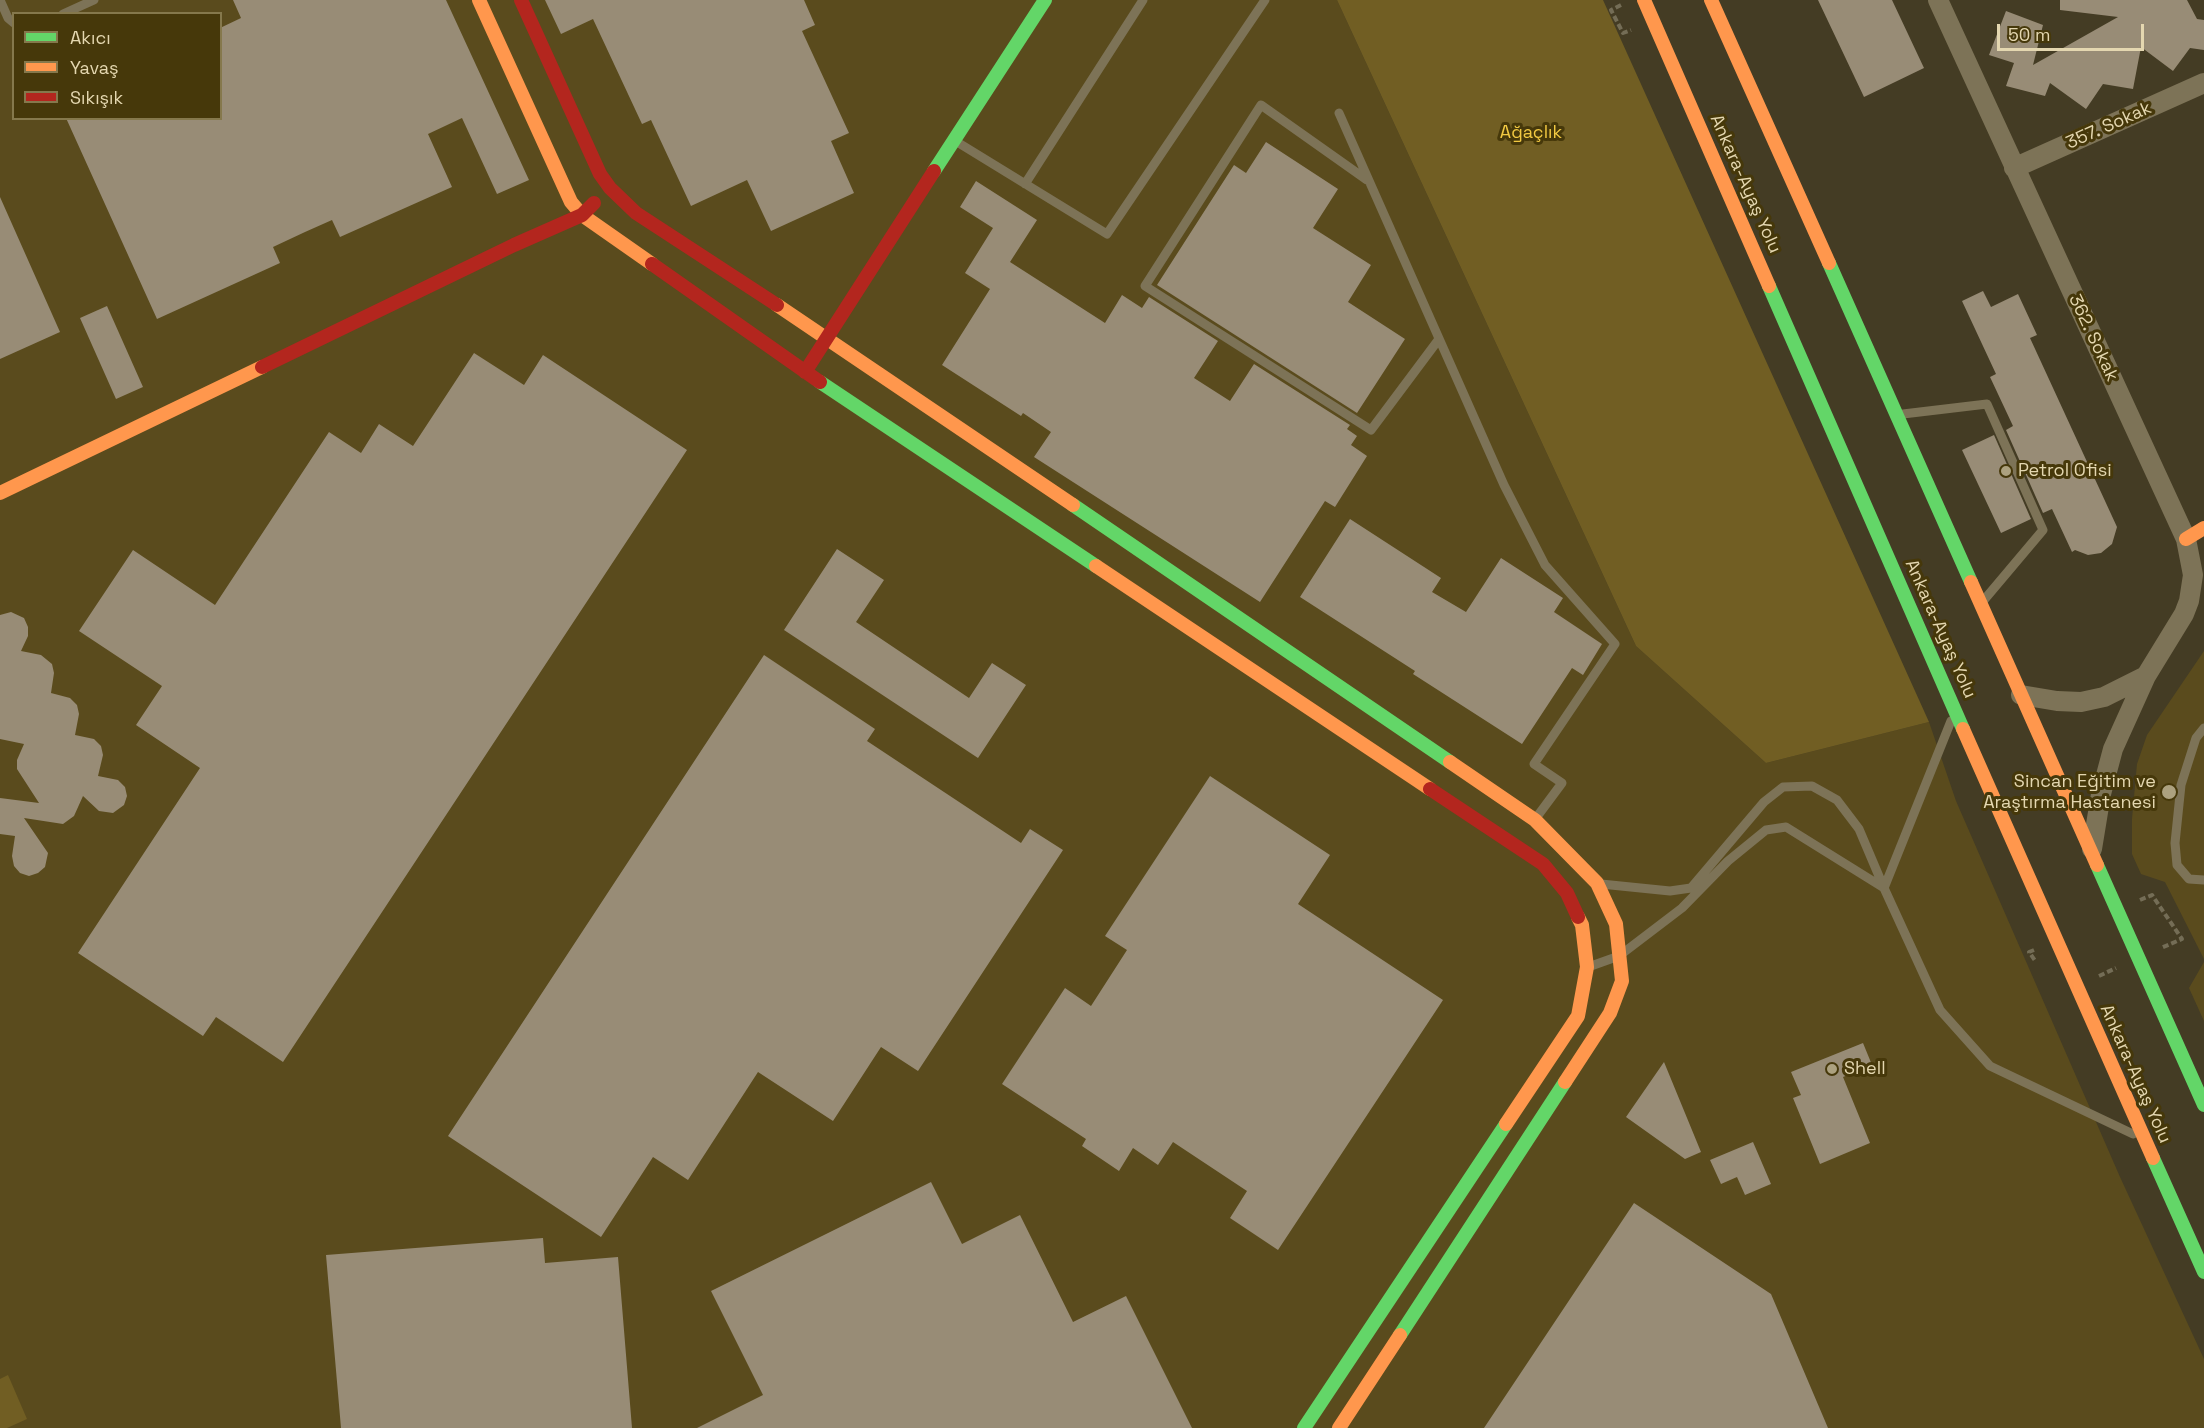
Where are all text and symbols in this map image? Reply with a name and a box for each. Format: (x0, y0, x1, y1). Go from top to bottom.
legend (12, 12, 222, 120)
scale bar (2000, 12, 2147, 50)
text: 50 m (2008, 23, 2050, 46)
text: Akıcı (70, 26, 111, 49)
text: Yavaş (70, 56, 119, 79)
text: Sıkışık (70, 86, 123, 109)
street label: 357. Sokak (2063, 98, 2155, 154)
street label: Ankara-Ayaş Yolu (1705, 111, 1785, 257)
park label: Ağaçlık (1500, 122, 1562, 144)
street label: 362. Sokak (2063, 291, 2123, 385)
place label: Petrol Ofisi (2018, 460, 2112, 482)
marker: Petrol Ofisi (1999, 464, 2013, 478)
street label: Ankara-Ayaş Yolu (1900, 556, 1980, 702)
place label: Sincan Eğitim ve Araştırma Hastanesi (1983, 771, 2156, 814)
marker: Sincan Eğitim ve Araştırma Hastanesi (2160, 783, 2178, 801)
street label: Ankara-Ayaş Yolu (2095, 1001, 2175, 1147)
place label: Shell (1844, 1058, 1886, 1080)
marker: Shell (1825, 1062, 1839, 1076)

